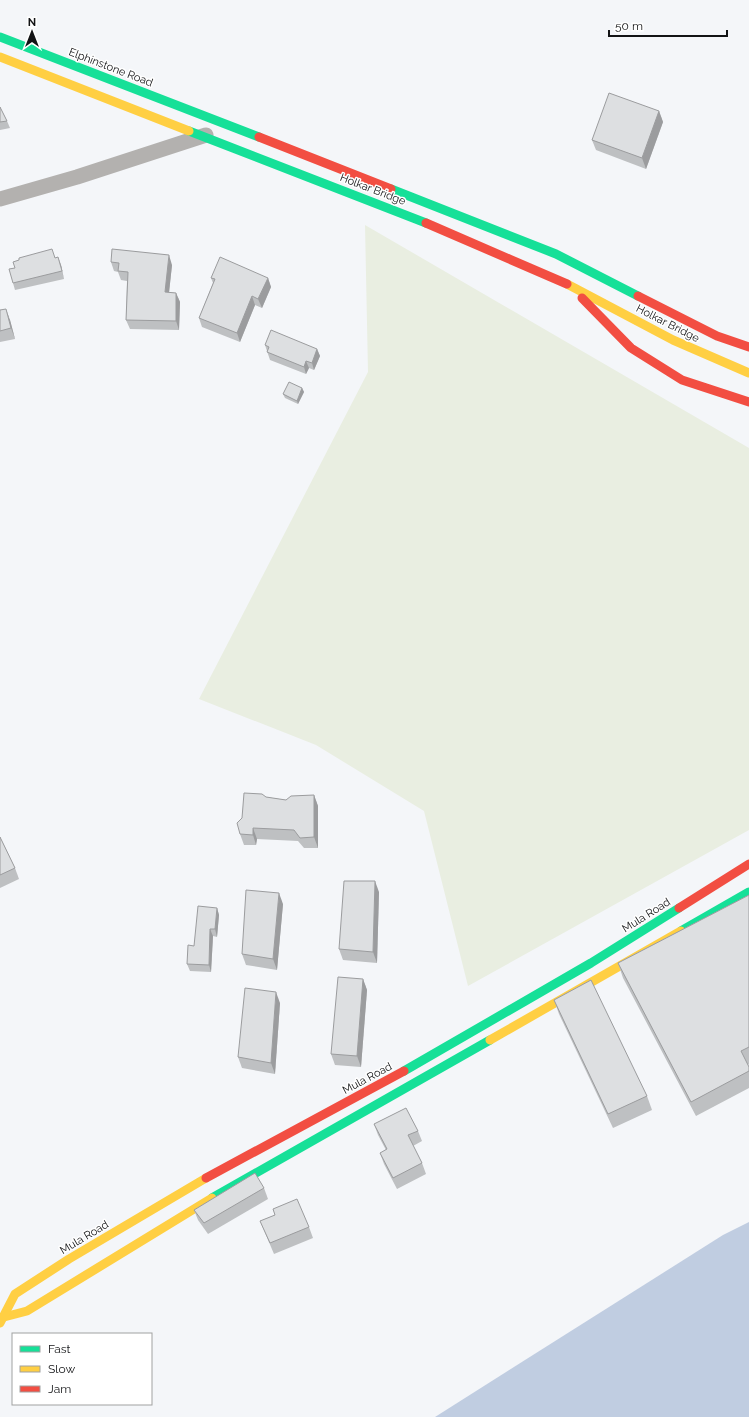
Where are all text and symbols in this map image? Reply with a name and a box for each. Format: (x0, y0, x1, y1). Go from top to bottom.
north arrow (12, 12, 52, 52)
scale bar (609, 12, 727, 38)
text: N (28, 16, 36, 29)
text: 50 m (615, 19, 643, 33)
street label: Elphinstone Road (67, 45, 155, 90)
street label: Holkar Bridge (338, 171, 408, 208)
street label: Holkar Bridge (634, 302, 702, 345)
street label: Mula Road (620, 895, 673, 935)
street label: Mula Road (340, 1060, 394, 1097)
street label: Mula Road (58, 1218, 111, 1257)
legend (12, 1333, 152, 1405)
text: Fast (48, 1342, 71, 1356)
text: Slow (48, 1362, 75, 1376)
text: Jam (48, 1382, 71, 1396)

